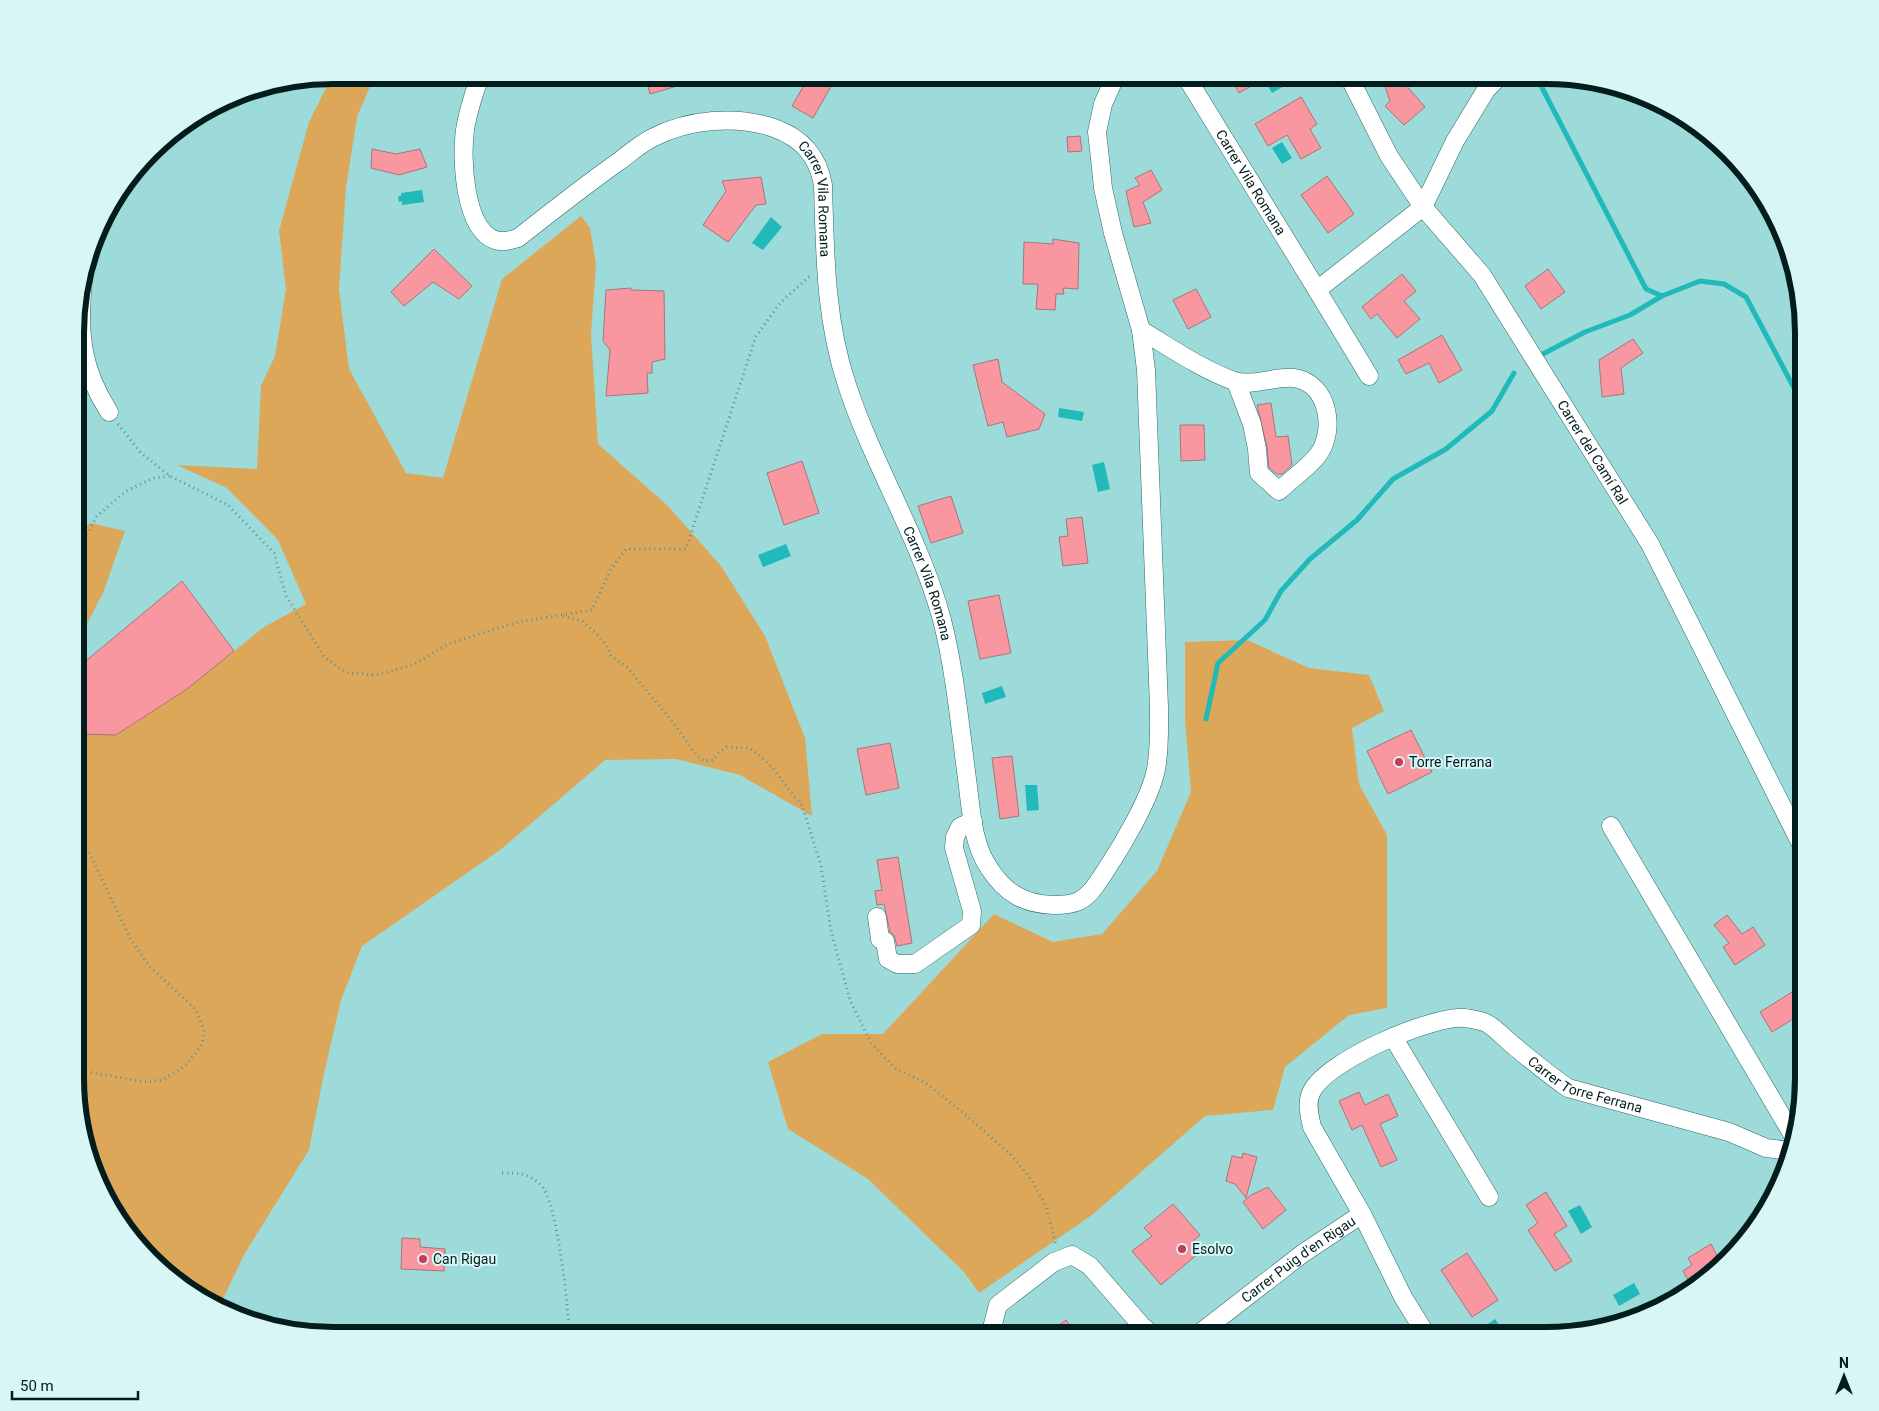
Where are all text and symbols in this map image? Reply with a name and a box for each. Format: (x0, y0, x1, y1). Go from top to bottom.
street label: Carrer Vila Romana (1213, 127, 1289, 238)
street label: Carrer Vila Romana (795, 137, 833, 257)
street label: Carrer del Camí Ral (1554, 397, 1631, 507)
street label: Carrer Vila Romana (900, 524, 955, 642)
place label: Torre Ferrana (1409, 754, 1492, 770)
marker: Torre Ferrana (1393, 756, 1405, 768)
street label: Carrer Torre Ferrana (1525, 1053, 1644, 1116)
street label: Carrer Puig d'en Rigau (1238, 1213, 1358, 1306)
place label: Esolvo (1192, 1241, 1233, 1257)
marker: Esolvo (1176, 1243, 1188, 1255)
place label: Can Rigau (433, 1251, 496, 1267)
marker: Can Rigau (417, 1253, 429, 1265)
north arrow (1819, 1351, 1869, 1401)
text: N (1839, 1355, 1849, 1371)
scale bar (12, 1368, 139, 1400)
text: 50 m (20, 1377, 54, 1395)

